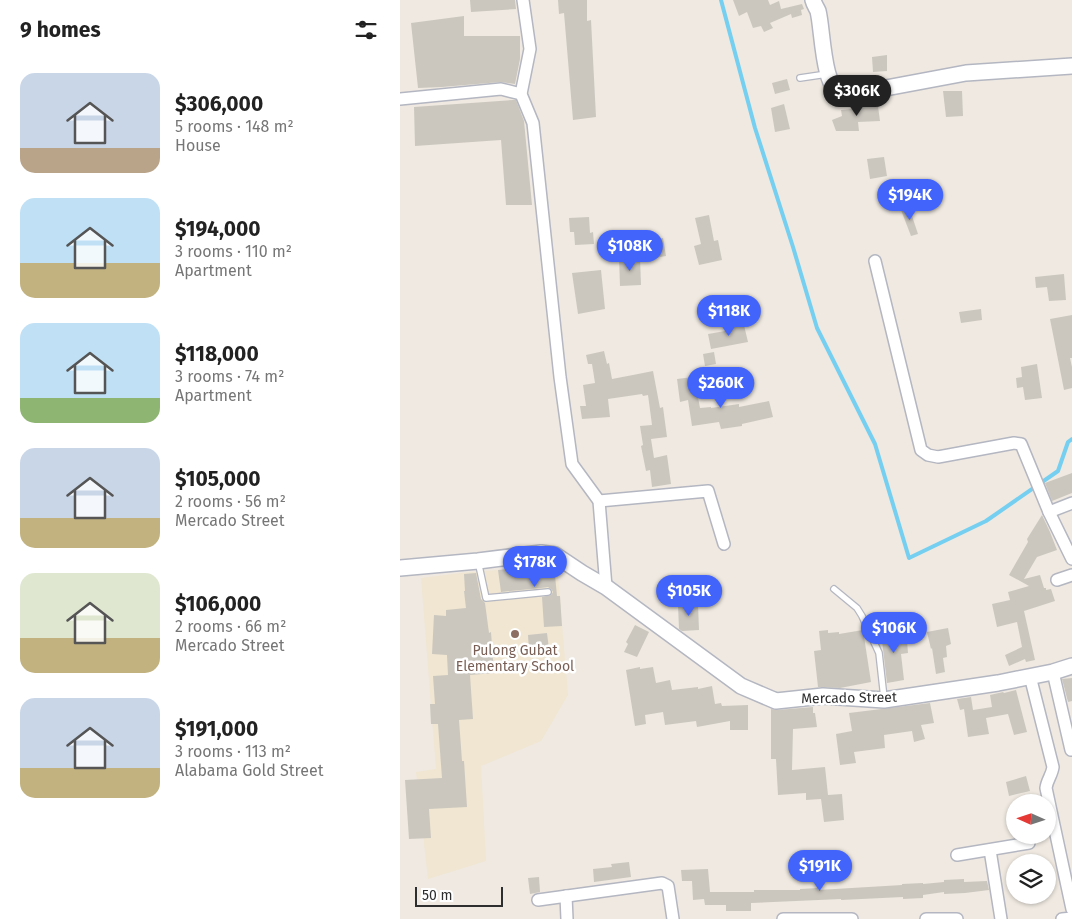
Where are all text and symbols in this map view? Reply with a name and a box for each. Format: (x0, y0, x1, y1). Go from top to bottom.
icon: filters (352, 16, 380, 44)
text: 9 homes (20, 17, 101, 43)
pin: $306K (822, 74, 892, 117)
text: $306K (834, 81, 880, 100)
text: $306,000 (175, 91, 263, 117)
icon: home (60, 93, 120, 153)
text: 5 rooms · 148 m² (175, 117, 294, 136)
text: House (175, 136, 221, 155)
pin: $194K (875, 178, 945, 221)
text: $194K (888, 185, 932, 204)
text: $194,000 (175, 216, 261, 242)
icon: home (60, 218, 120, 278)
pin: $108K (595, 230, 665, 272)
text: $108K (608, 236, 652, 255)
text: 3 rooms · 110 m² (175, 242, 292, 261)
text: Apartment (175, 261, 252, 280)
pin: $118K (694, 294, 764, 337)
text: $118K (708, 301, 750, 320)
text: $118,000 (175, 341, 259, 367)
icon: home (60, 343, 120, 403)
pin: $260K (686, 366, 756, 409)
text: 3 rooms · 74 m² (175, 367, 284, 386)
text: $260K (698, 373, 744, 392)
text: Apartment (175, 386, 252, 405)
text: $105,000 (175, 466, 261, 492)
icon: home (60, 468, 120, 528)
text: 2 rooms · 56 m² (175, 492, 286, 511)
text: Mercado Street (175, 511, 285, 530)
pin: $178K (500, 546, 570, 588)
text: $178K (514, 552, 556, 571)
pin: $105K (654, 574, 724, 617)
text: $105K (667, 581, 711, 600)
text: $106,000 (175, 591, 261, 617)
icon: home (60, 593, 120, 653)
pin: $106K (859, 612, 929, 654)
text: 2 rooms · 66 m² (175, 617, 286, 636)
text: $106K (872, 618, 916, 637)
marker: Pulong Gubat Elementary School (509, 628, 521, 640)
text: Mercado Street (175, 636, 285, 655)
place label: Pulong Gubat Elementary School (456, 642, 574, 675)
street label: Mercado Street (801, 689, 898, 707)
text: $191,000 (175, 716, 258, 742)
icon: home (60, 718, 120, 778)
text: 3 rooms · 113 m² (175, 742, 291, 761)
text: Alabama Gold Street (175, 761, 323, 780)
north arrow (1006, 794, 1056, 844)
map controls (1006, 794, 1056, 904)
pin: $191K (785, 850, 855, 892)
button: layers (1006, 854, 1056, 904)
text: $191K (799, 856, 841, 875)
scale bar (415, 884, 502, 907)
text: 50 m (422, 887, 453, 904)

